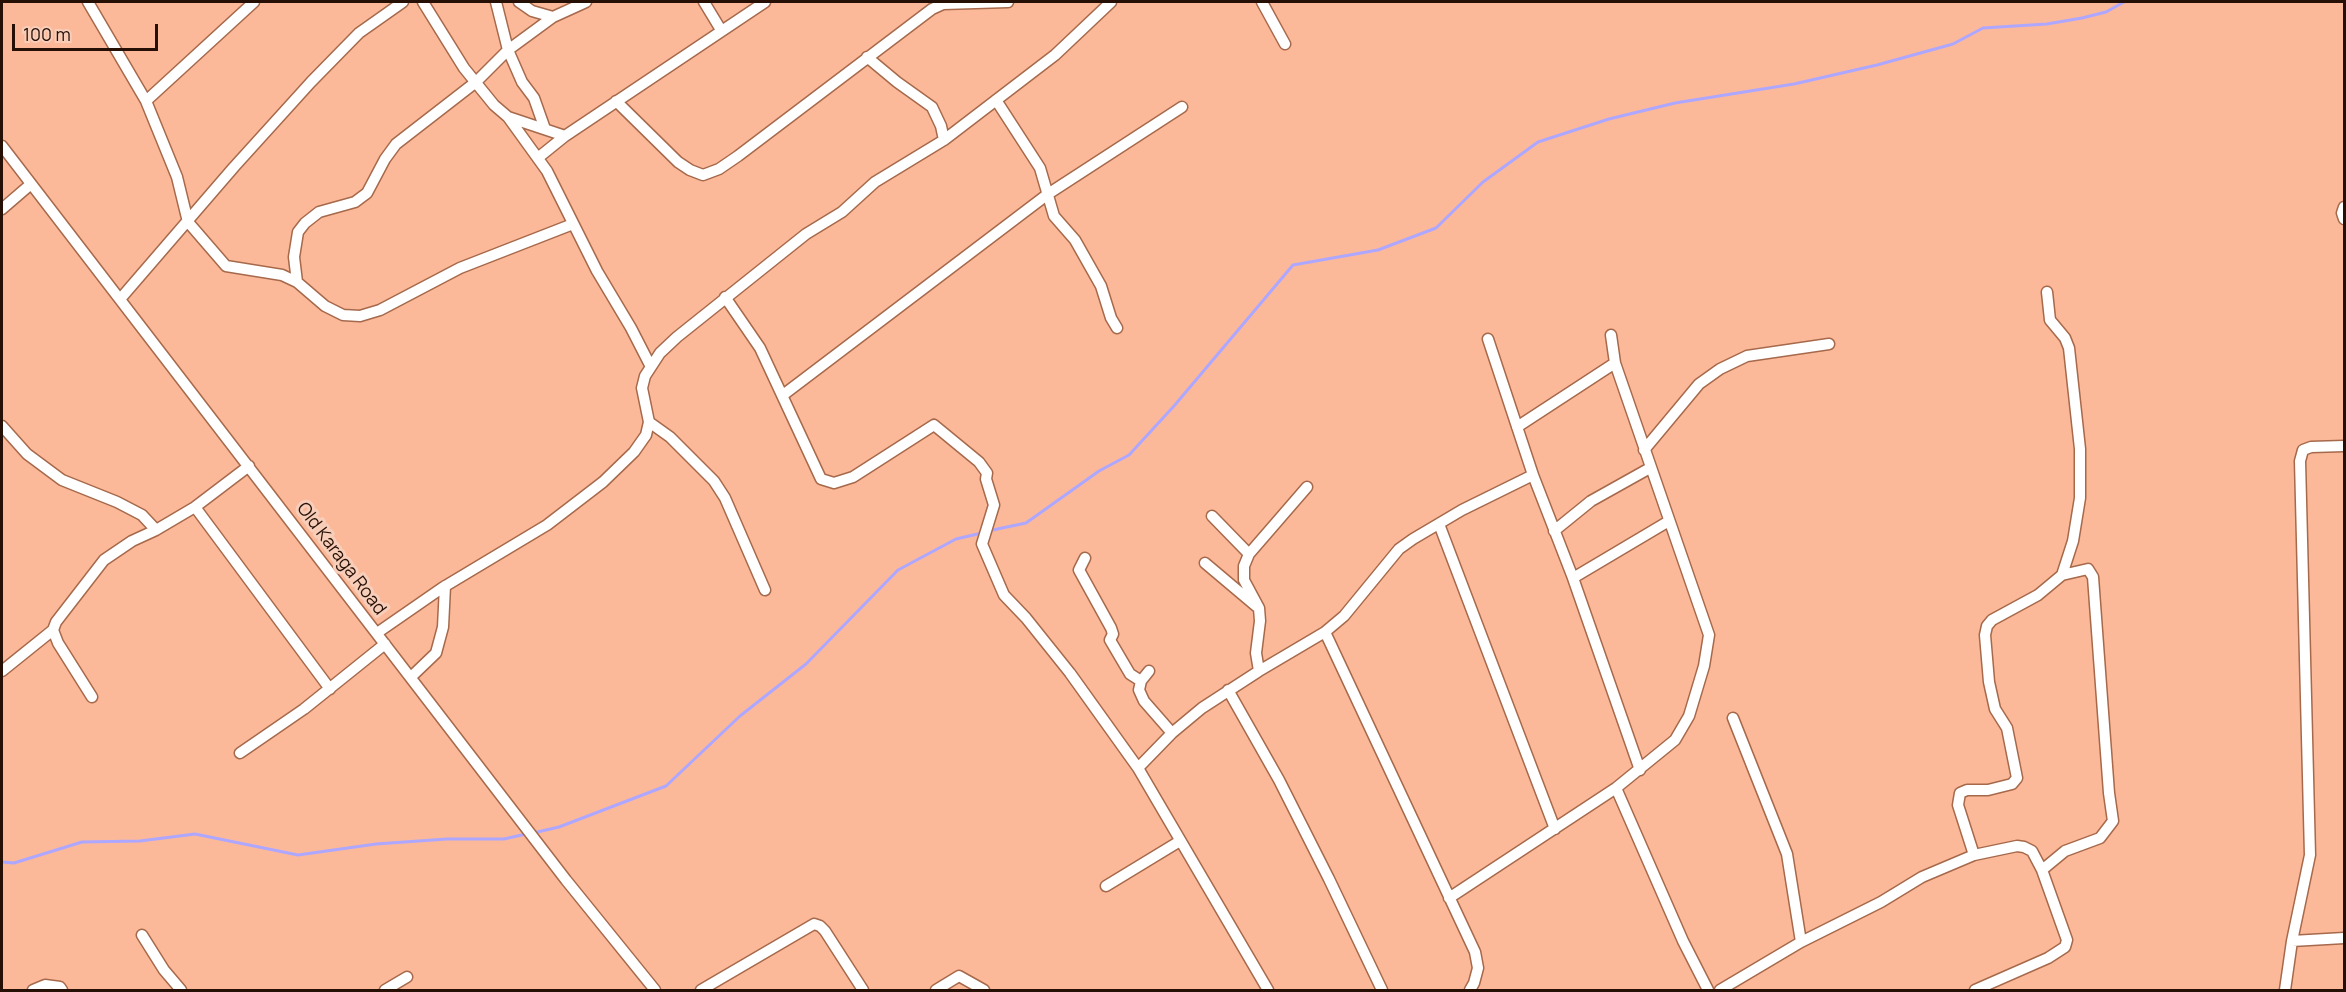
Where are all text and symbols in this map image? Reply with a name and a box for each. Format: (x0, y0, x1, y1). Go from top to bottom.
scale bar (15, 12, 160, 50)
text: 100 m (23, 22, 71, 46)
street label: Old Karaga Road (292, 499, 390, 619)

